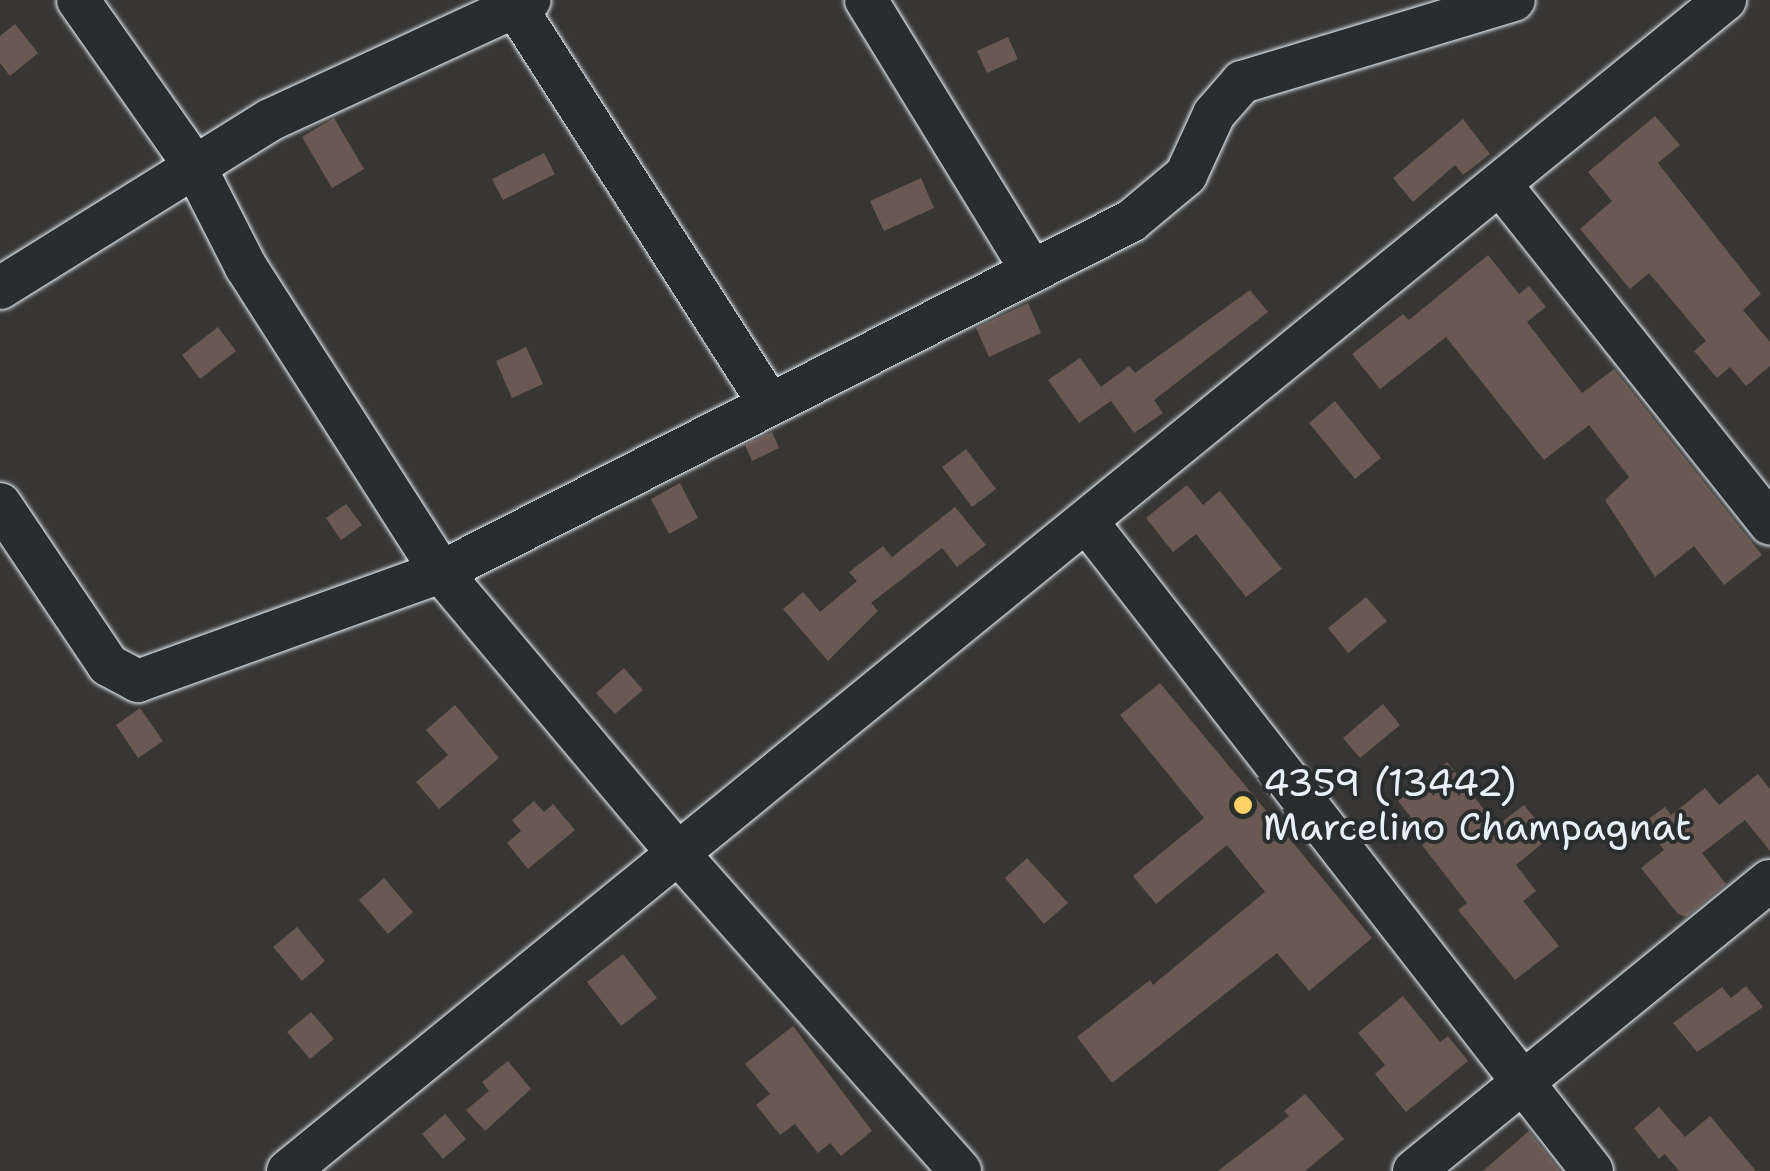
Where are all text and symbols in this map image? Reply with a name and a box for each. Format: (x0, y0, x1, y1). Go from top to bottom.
place label: 4359 (13442) Marcelino Champagnat (1263, 760, 1692, 849)
marker: 4359 (13442) Marcelino Champagnat (1232, 794, 1254, 816)

